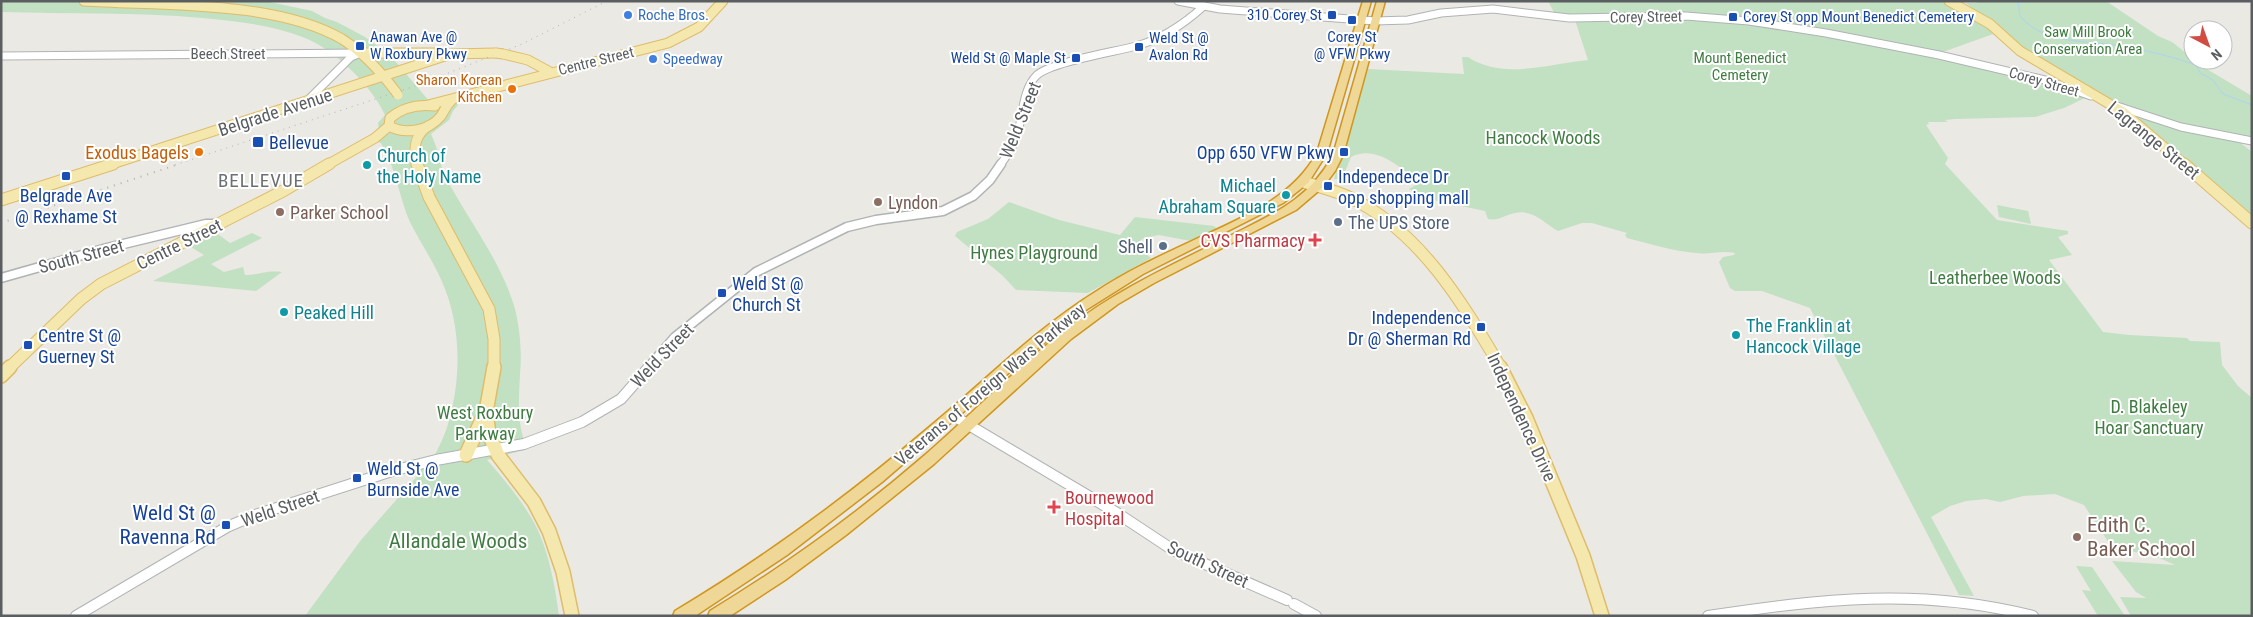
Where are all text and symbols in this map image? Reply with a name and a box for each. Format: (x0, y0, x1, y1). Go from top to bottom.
place label: Roche Bros. (638, 6, 709, 24)
place label: 310 Corey St (1247, 6, 1322, 24)
street label: Corey Street (1610, 7, 1682, 27)
place label: Corey St opp Mount Benedict Cemetery (1743, 8, 1974, 26)
marker: Roche Bros. (622, 9, 634, 21)
marker: 310 Corey St (1326, 9, 1338, 21)
marker: Corey St opp Mount Benedict Cemetery (1727, 11, 1739, 23)
marker: Corey St @ VFW Pkwy (1346, 14, 1358, 26)
north arrow (2183, 20, 2233, 70)
park label: Saw Mill Brook Conservation Area (2034, 23, 2142, 58)
place label: Anawan Ave @ W Roxbury Pkwy (370, 28, 467, 63)
place label: Corey St @ VFW Pkwy (1314, 28, 1390, 63)
place label: Weld St @ Avalon Rd (1149, 29, 1209, 64)
marker: Anawan Ave @ W Roxbury Pkwy (354, 40, 366, 52)
marker: Weld St @ Avalon Rd (1133, 41, 1145, 53)
street label: Centre Street (556, 43, 636, 79)
street label: Beech Street (190, 45, 266, 63)
text: N (2208, 46, 2225, 64)
place label: Weld St @ Maple St (951, 49, 1066, 67)
park label: Mount Benedict Cemetery (1693, 49, 1787, 84)
place label: Speedway (663, 50, 723, 68)
marker: Weld St @ Maple St (1070, 52, 1082, 64)
marker: Speedway (647, 53, 659, 65)
street label: Corey Street (2007, 63, 2081, 101)
place label: Sharon Korean Kitchen (416, 71, 502, 106)
street label: Weld Street (995, 78, 1045, 162)
marker: Sharon Korean Kitchen (506, 83, 518, 95)
street label: Belgrade Avenue (215, 84, 335, 140)
street label: Lagrange Street (2104, 97, 2204, 183)
park label: Hancock Woods (1485, 127, 1601, 148)
place label: Bellevue (269, 132, 329, 153)
marker: Bellevue (251, 135, 265, 149)
place label: Exodus Bagels (85, 142, 189, 163)
place label: Opp 650 VFW Pkwy (1197, 142, 1334, 163)
place label: Church of the Holy Name (377, 145, 481, 187)
marker: Exodus Bagels (193, 146, 205, 158)
marker: Opp 650 VFW Pkwy (1338, 146, 1350, 158)
marker: Church of the Holy Name (361, 159, 373, 171)
place label: Independece Dr opp shopping mall (1338, 166, 1469, 208)
district label: BELLEVUE (218, 169, 304, 192)
marker: Belgrade Ave @ Rexhame St (60, 170, 72, 182)
place label: Michael Abraham Square (1159, 175, 1276, 217)
marker: Independece Dr opp shopping mall (1322, 180, 1334, 192)
place label: Belgrade Ave @ Rexhame St (15, 185, 117, 227)
marker: Michael Abraham Square (1280, 189, 1292, 201)
place label: Lyndon (888, 192, 938, 213)
marker: Lyndon (872, 196, 884, 208)
place label: Parker School (290, 202, 389, 223)
marker: Parker School (274, 206, 286, 218)
place label: The UPS Store (1348, 212, 1449, 233)
street label: Centre Street (133, 214, 225, 274)
marker: The UPS Store (1332, 216, 1344, 228)
place label: CVS Pharmacy (1200, 230, 1305, 251)
marker: CVS Pharmacy (1309, 234, 1321, 246)
street label: South Street (36, 235, 126, 277)
place label: Shell (1118, 236, 1153, 257)
marker: Shell (1157, 240, 1169, 252)
park label: Hynes Playground (970, 242, 1098, 263)
park label: Leatherbee Woods (1929, 267, 2061, 288)
place label: Weld St @ Church St (732, 273, 804, 315)
marker: Weld St @ Church St (716, 287, 728, 299)
street label: Veterans of Foreign Wars Parkway (890, 298, 1090, 470)
place label: Peaked Hill (294, 302, 374, 323)
marker: Peaked Hill (278, 306, 290, 318)
place label: Independence Dr @ Sherman Rd (1348, 307, 1471, 349)
place label: The Franklin at Hancock Village (1746, 315, 1861, 357)
street label: Weld Street (626, 318, 698, 392)
marker: Independence Dr @ Sherman Rd (1475, 321, 1487, 333)
place label: Centre St @ Guerney St (38, 325, 121, 367)
marker: The Franklin at Hancock Village (1730, 329, 1742, 341)
marker: Centre St @ Guerney St (22, 339, 34, 351)
street label: Independence Drive (1483, 349, 1561, 485)
park label: D. Blakeley Hoar Sanctuary (2094, 396, 2204, 438)
park label: West Roxbury Parkway (437, 402, 534, 444)
place label: Weld St @ Burnside Ave (367, 458, 460, 500)
marker: Weld St @ Burnside Ave (351, 472, 363, 484)
street label: Weld Street (238, 485, 322, 531)
place label: Bournewood Hospital (1065, 487, 1154, 529)
marker: Bournewood Hospital (1047, 500, 1061, 514)
place label: Weld St @ Ravenna Rd (119, 501, 216, 549)
place label: Edith C. Baker School (2087, 513, 2195, 561)
marker: Weld St @ Ravenna Rd (220, 519, 232, 531)
park label: Allandale Woods (389, 529, 527, 553)
marker: Edith C. Baker School (2071, 531, 2083, 543)
street label: South Street (1164, 536, 1252, 592)

